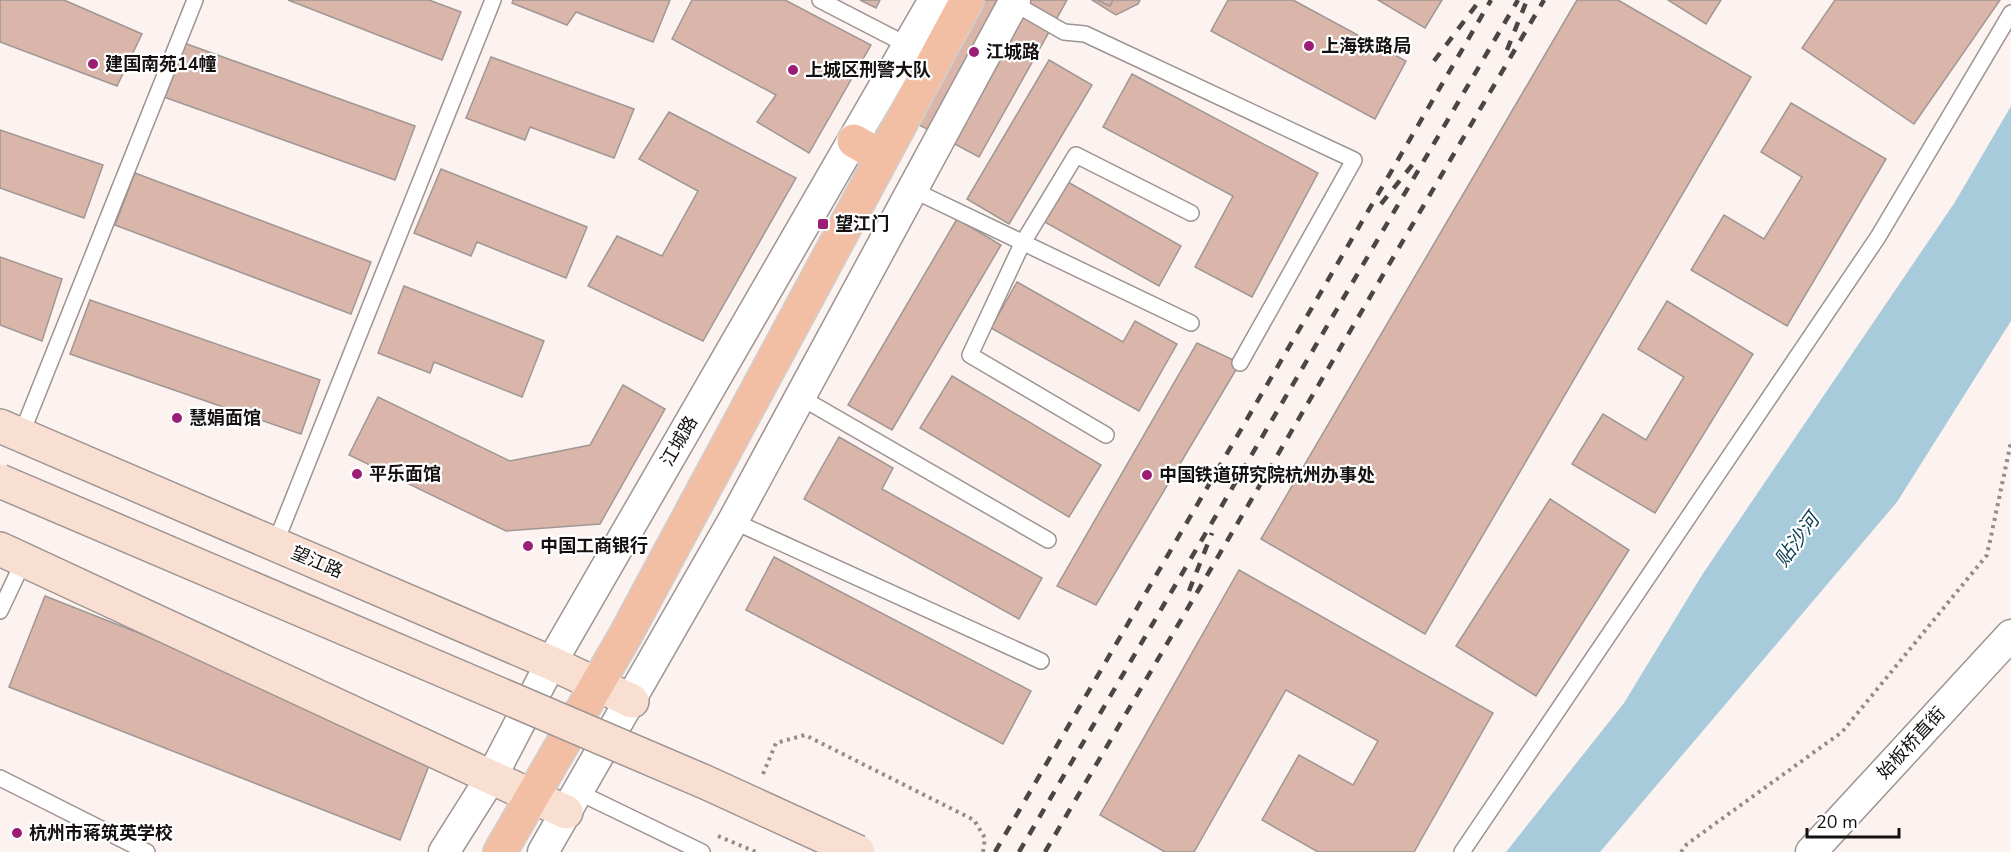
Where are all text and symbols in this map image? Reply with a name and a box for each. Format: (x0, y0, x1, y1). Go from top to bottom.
place label: 上海铁路局 (1321, 34, 1411, 58)
marker: 上海铁路局 (1302, 39, 1316, 53)
place label: 江城路 (986, 40, 1040, 64)
marker: 江城路 (967, 45, 981, 59)
place label: 建国南苑14幢 (105, 52, 217, 76)
marker: 建国南苑14幢 (86, 57, 100, 71)
place label: 上城区刑警大队 (805, 58, 931, 82)
marker: 上城区刑警大队 (786, 63, 800, 77)
place label: 望江门 (835, 212, 889, 236)
marker: 望江门 (816, 217, 830, 231)
place label: 慧娟面馆 (189, 406, 261, 430)
marker: 慧娟面馆 (170, 411, 184, 425)
street label: 江城路 (655, 412, 703, 470)
place label: 平乐面馆 (369, 462, 441, 486)
place label: 中国铁道研究院杭州办事处 (1159, 463, 1375, 487)
marker: 平乐面馆 (350, 467, 364, 481)
marker: 中国铁道研究院杭州办事处 (1140, 468, 1154, 482)
water label: 贴沙河 (1768, 505, 1828, 572)
place label: 中国工商银行 (540, 534, 648, 558)
marker: 中国工商银行 (521, 539, 535, 553)
street label: 望江路 (287, 540, 347, 584)
street label: 始板桥直街 (1872, 702, 1950, 784)
scale bar (1807, 801, 1898, 839)
text: 20 m (1816, 810, 1858, 834)
place label: 杭州市蒋筑英学校 (29, 821, 173, 845)
marker: 杭州市蒋筑英学校 (10, 826, 24, 840)

